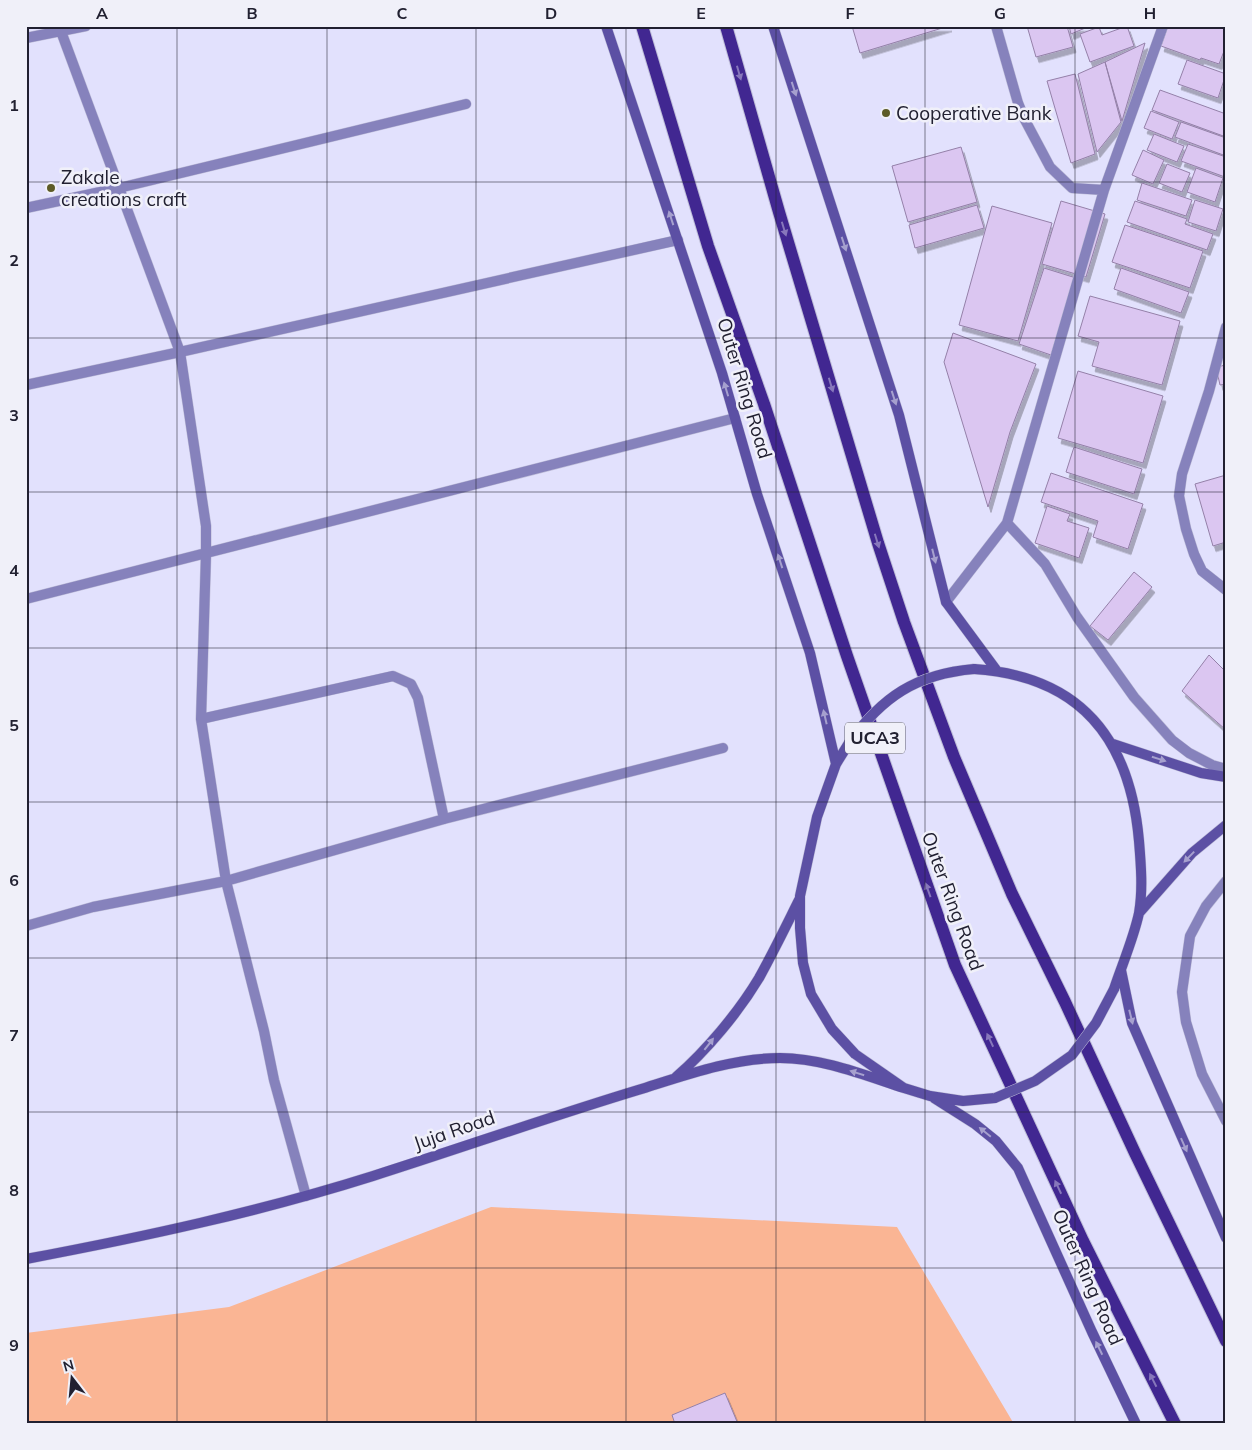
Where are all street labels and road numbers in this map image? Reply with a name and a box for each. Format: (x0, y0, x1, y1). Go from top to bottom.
street label: Outer Ring Road (712, 315, 778, 461)
road number: UCA3 (845, 722, 905, 754)
street label: Outer Ring Road (917, 828, 989, 974)
street label: Juja Road (410, 1105, 498, 1155)
street label: Outer Ring Road (1047, 1205, 1129, 1349)

